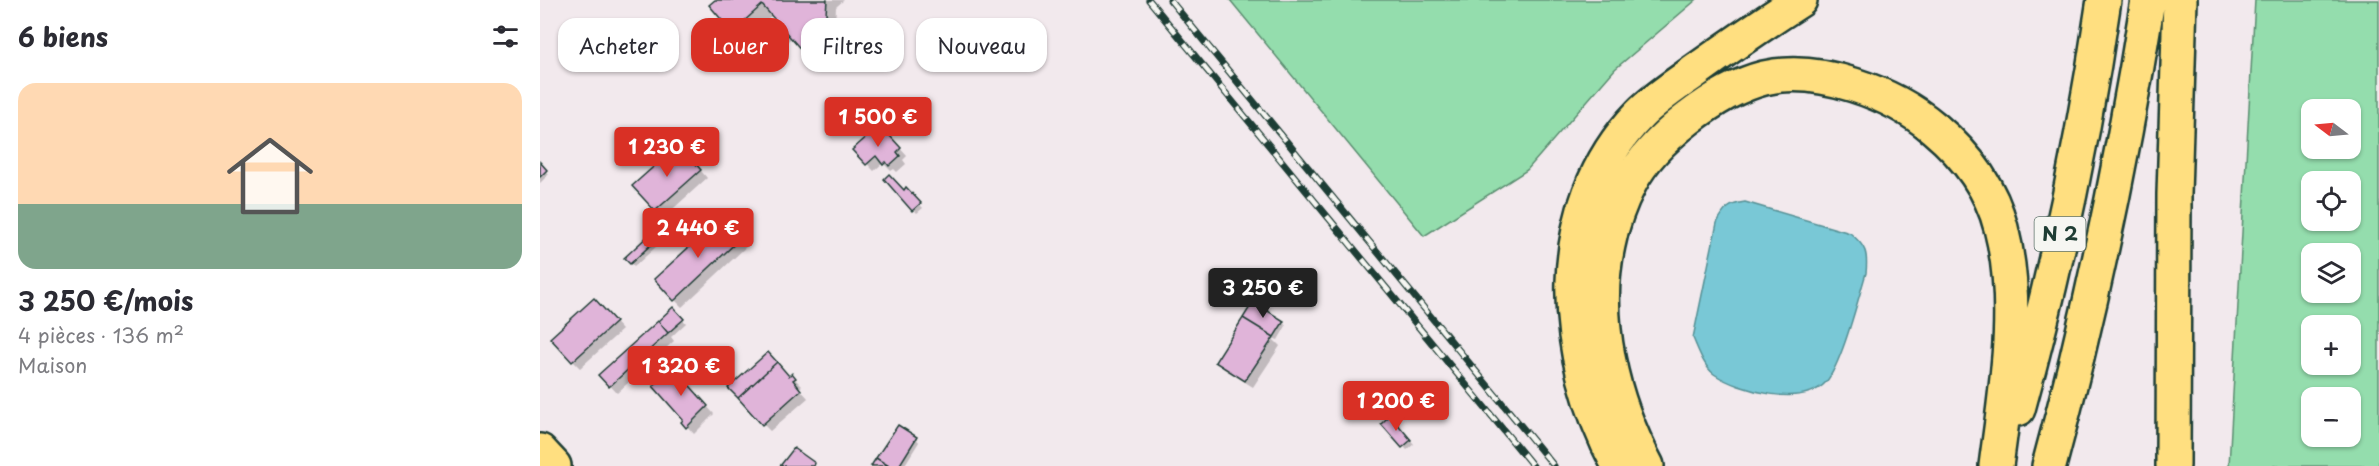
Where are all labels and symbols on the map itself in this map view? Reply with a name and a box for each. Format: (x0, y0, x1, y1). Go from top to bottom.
pin: 1 500 € (823, 97, 933, 148)
north arrow (2301, 99, 2361, 159)
pin: 1 230 € (612, 127, 722, 178)
pin: 2 440 € (643, 208, 753, 259)
road number: N 2 (2034, 217, 2086, 251)
pin: 3 250 € (1208, 268, 1318, 319)
pin: 1 320 € (626, 346, 736, 397)
pin: 1 200 € (1341, 381, 1451, 432)

